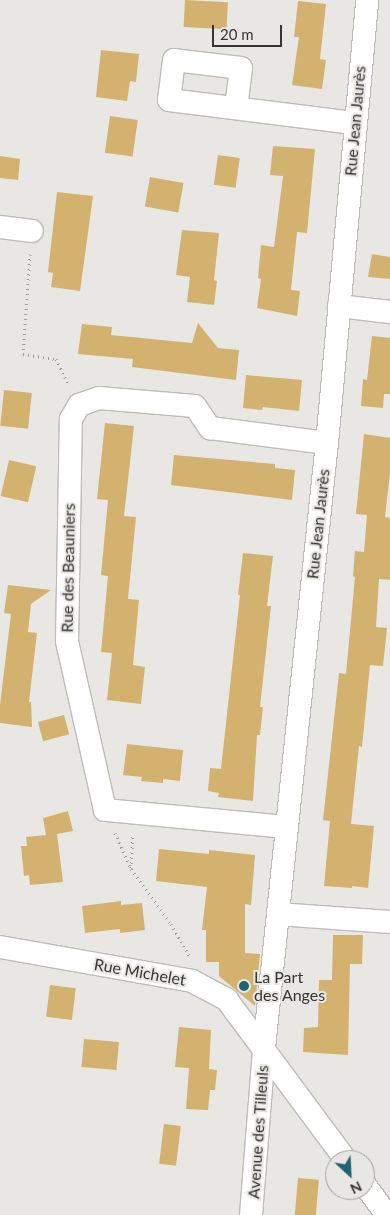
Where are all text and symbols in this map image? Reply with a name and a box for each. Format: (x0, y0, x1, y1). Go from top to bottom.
scale bar (215, 15, 285, 47)
text: 20 m (220, 25, 254, 43)
street label: Rue Jean Jaurès (341, 65, 369, 177)
street label: Rue Jean Jaurès (303, 468, 333, 580)
street label: Rue des Beauniers (57, 503, 79, 633)
street label: Rue Michelet (93, 955, 187, 989)
place label: La Part des Anges (254, 967, 326, 1005)
marker: La Part des Anges (238, 980, 250, 992)
street label: Avenue des Tilleuls (244, 1064, 272, 1200)
north arrow (325, 1150, 375, 1200)
text: N (348, 1178, 365, 1198)

